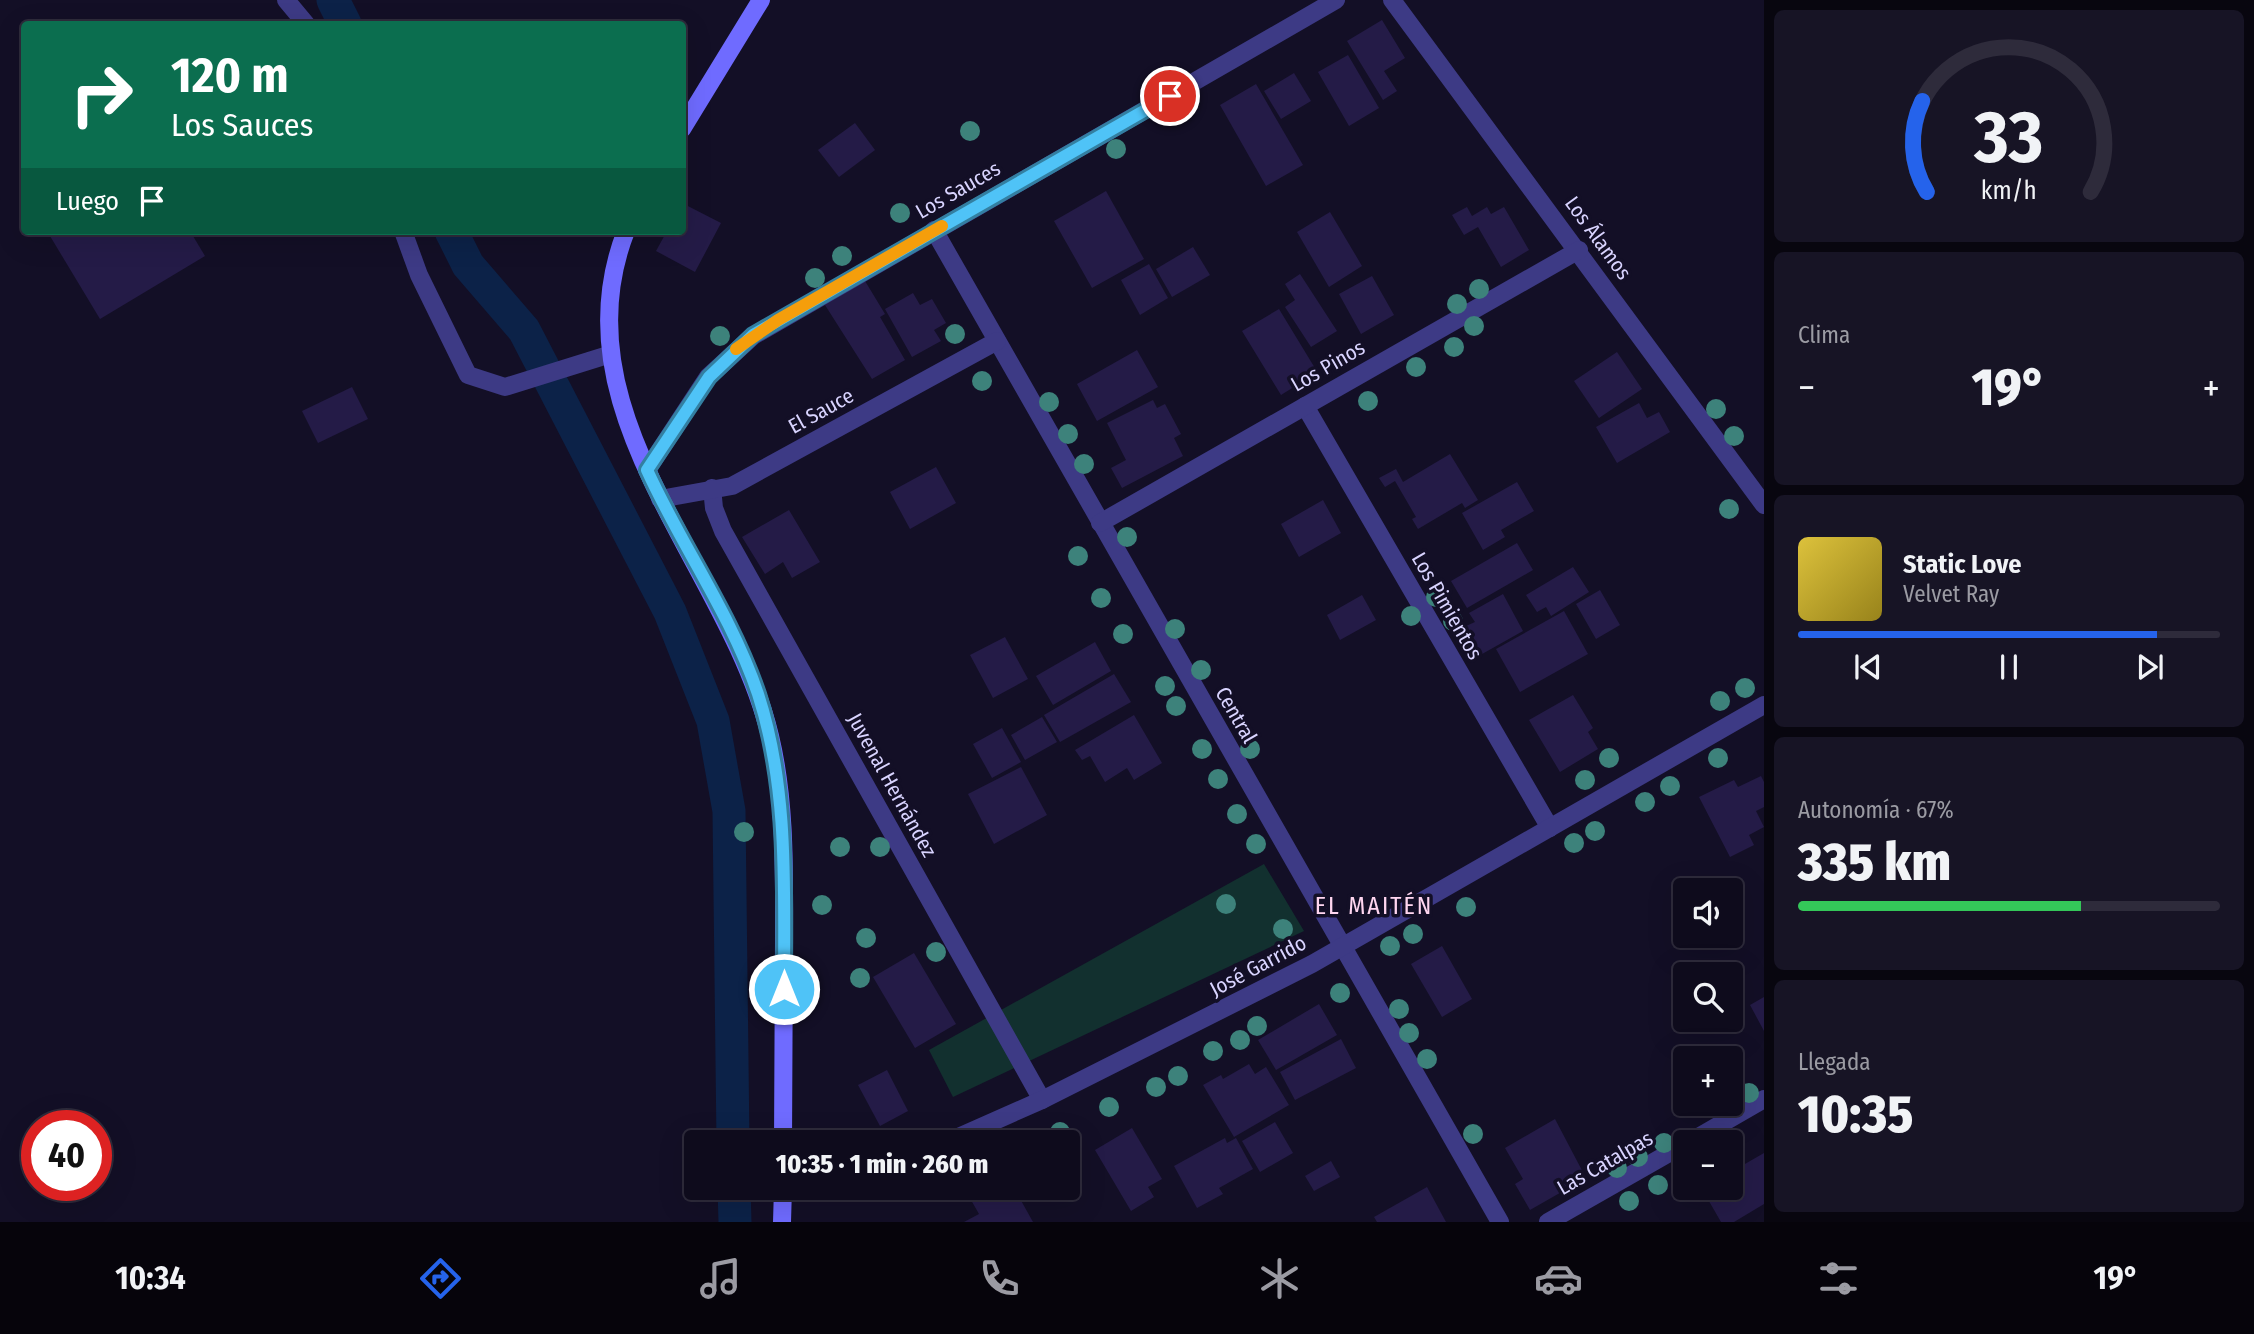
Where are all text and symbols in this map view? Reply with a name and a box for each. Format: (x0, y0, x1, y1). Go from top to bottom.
text: 120 m (171, 46, 289, 105)
icon: right (56, 49, 147, 140)
pin (1140, 66, 1200, 126)
icon: arrive (1151, 77, 1189, 115)
text: 33 (1974, 95, 2043, 182)
text: Los Sauces (171, 106, 313, 144)
street label: Los Sauces (911, 155, 1005, 225)
text: km/h (1981, 176, 2037, 206)
icon: arrive (133, 182, 171, 220)
text: Luego (56, 186, 119, 217)
street label: Los Álamos (1559, 191, 1637, 285)
text: Clima (1798, 321, 1850, 349)
street label: Los Pinos (1286, 334, 1370, 398)
text: 19° (1972, 356, 2046, 419)
text: − (1798, 365, 1815, 411)
text: + (2203, 365, 2220, 411)
street label: El Sauce (784, 382, 858, 440)
street label: Los Pimientos (1406, 548, 1488, 664)
text: Static Love (1903, 549, 2021, 580)
text: Velvet Ray (1903, 580, 1999, 608)
icon: previous (1849, 648, 1887, 686)
icon: pause (1990, 648, 2028, 686)
icon: next (2131, 648, 2169, 686)
street label: Central (1210, 682, 1263, 748)
street label: Juvenal Hernández (842, 708, 942, 862)
text: Autonomía · 67% (1798, 796, 1954, 824)
text: 335 km (1798, 831, 1951, 894)
map controls (1673, 878, 1743, 1200)
button: sound (1673, 878, 1743, 948)
district label: EL MAITÉN (1315, 891, 1433, 920)
street label: José Garrido (1205, 930, 1311, 1002)
position arrow (747, 952, 821, 1026)
button: search (1673, 962, 1743, 1032)
button: + (1673, 1046, 1743, 1116)
text: Llegada (1798, 1048, 1870, 1076)
text: 10:35 (1798, 1083, 1913, 1146)
speed limit sign: 40 (21, 1110, 112, 1201)
street label: Las Catalpas (1552, 1125, 1658, 1201)
button: − (1673, 1130, 1743, 1200)
text: 10:35 · 1 min · 260 m (776, 1149, 988, 1180)
icon: directions (416, 1254, 465, 1303)
icon: music (696, 1254, 745, 1303)
icon: phone (975, 1254, 1024, 1303)
icon: climate (1255, 1254, 1304, 1303)
icon: car (1534, 1254, 1583, 1303)
icon: filters (1814, 1254, 1863, 1303)
text: 10:34 (115, 1259, 186, 1297)
text: 19° (2094, 1259, 2139, 1297)

